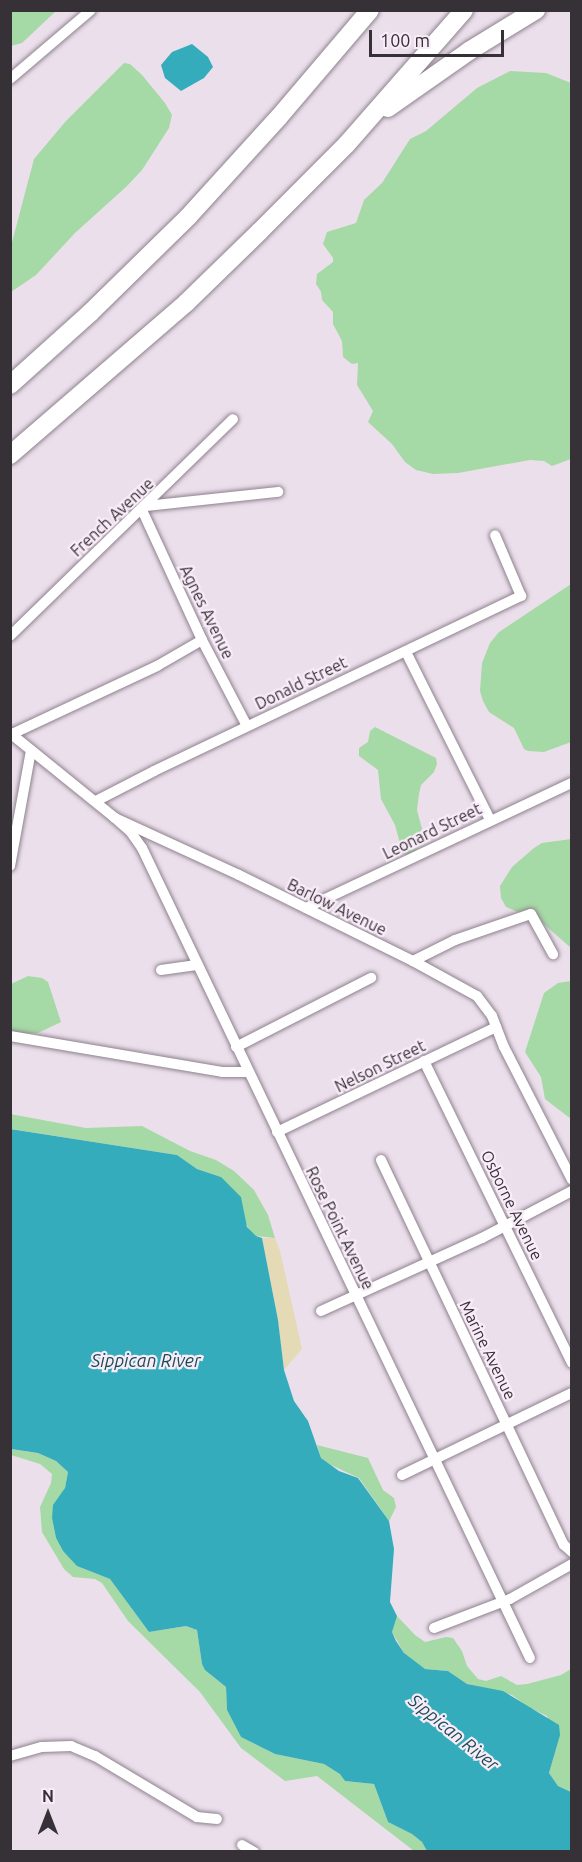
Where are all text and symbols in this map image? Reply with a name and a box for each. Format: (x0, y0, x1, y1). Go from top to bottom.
scale bar (372, 18, 507, 56)
text: 100 m (380, 30, 430, 50)
street label: French Avenue (67, 474, 157, 560)
street label: Agnes Avenue (176, 562, 238, 662)
street label: Donald Street (252, 652, 350, 714)
street label: Leonard Street (380, 799, 484, 863)
street label: Barlow Avenue (284, 875, 390, 939)
street label: Nelson Street (332, 1036, 428, 1096)
street label: Osborne Avenue (477, 1147, 547, 1263)
street label: Rose Point Avenue (302, 1163, 378, 1293)
street label: Marine Avenue (456, 1297, 520, 1403)
water label: Sippican River (91, 1349, 201, 1371)
water label: Sippican River (405, 1689, 503, 1775)
north arrow (18, 1784, 78, 1844)
text: N (42, 1787, 54, 1805)

